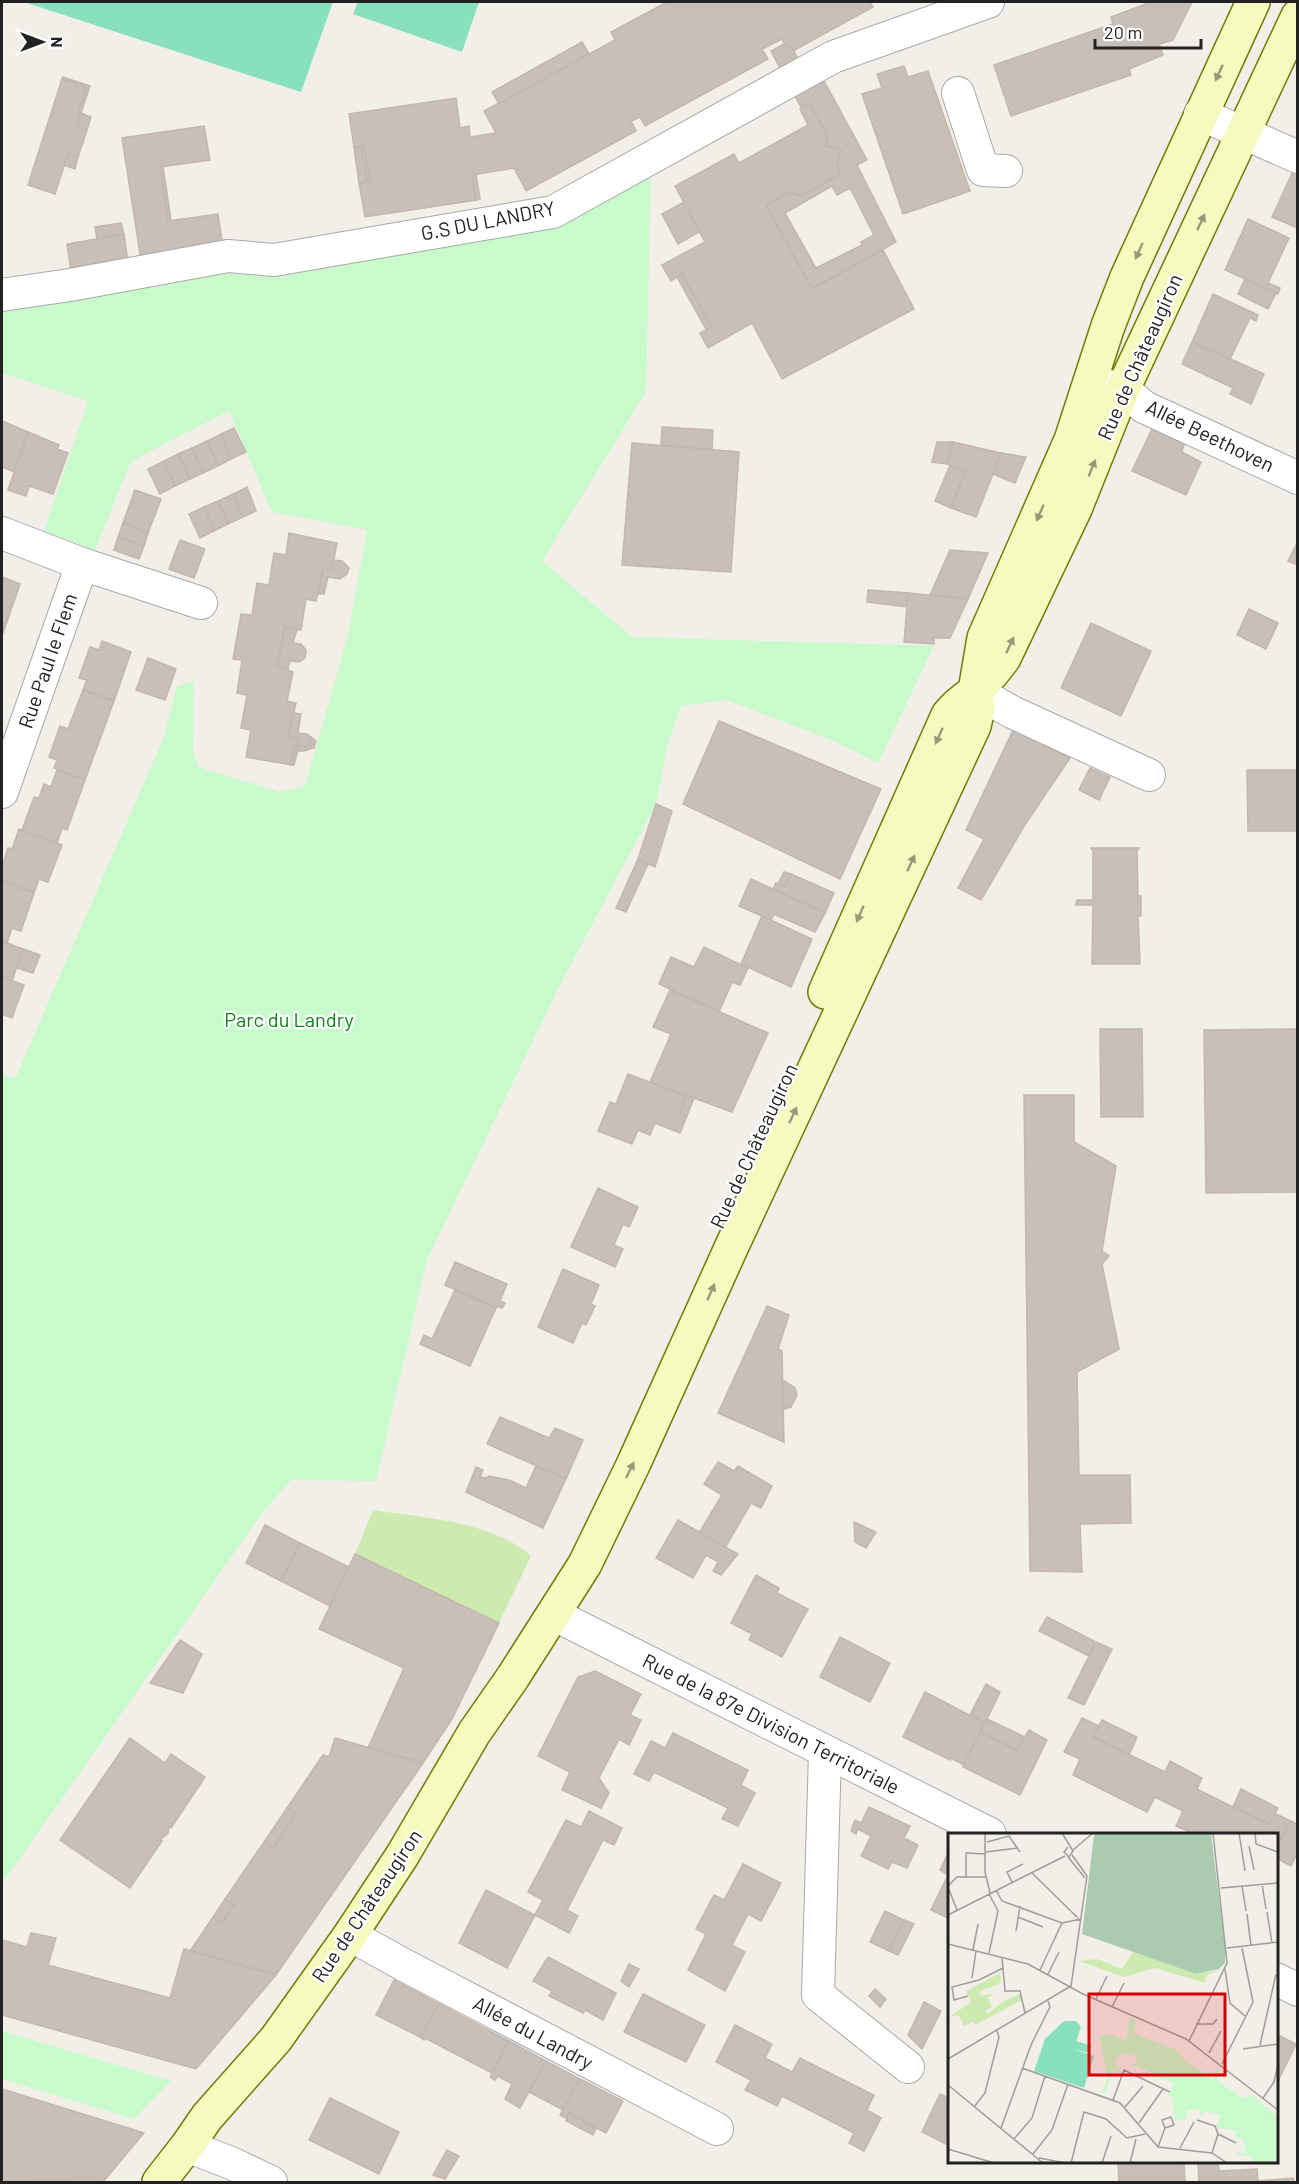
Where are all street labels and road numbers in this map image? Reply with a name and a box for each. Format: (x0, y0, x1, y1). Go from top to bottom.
street label: G.S DU LANDRY (419, 195, 557, 245)
street label: Rue de Châteaugiron (1092, 270, 1187, 443)
street label: Allée Beethoven (1143, 394, 1278, 476)
street label: Rue Paul le Flem (13, 590, 81, 731)
street label: Rue de Châteaugiron (704, 1059, 802, 1232)
street label: Rue de la 87e Division Territoriale (639, 1648, 904, 1799)
street label: Rue de Châteaugiron (306, 1824, 426, 1987)
street label: Allée du Landry (469, 1990, 598, 2074)

